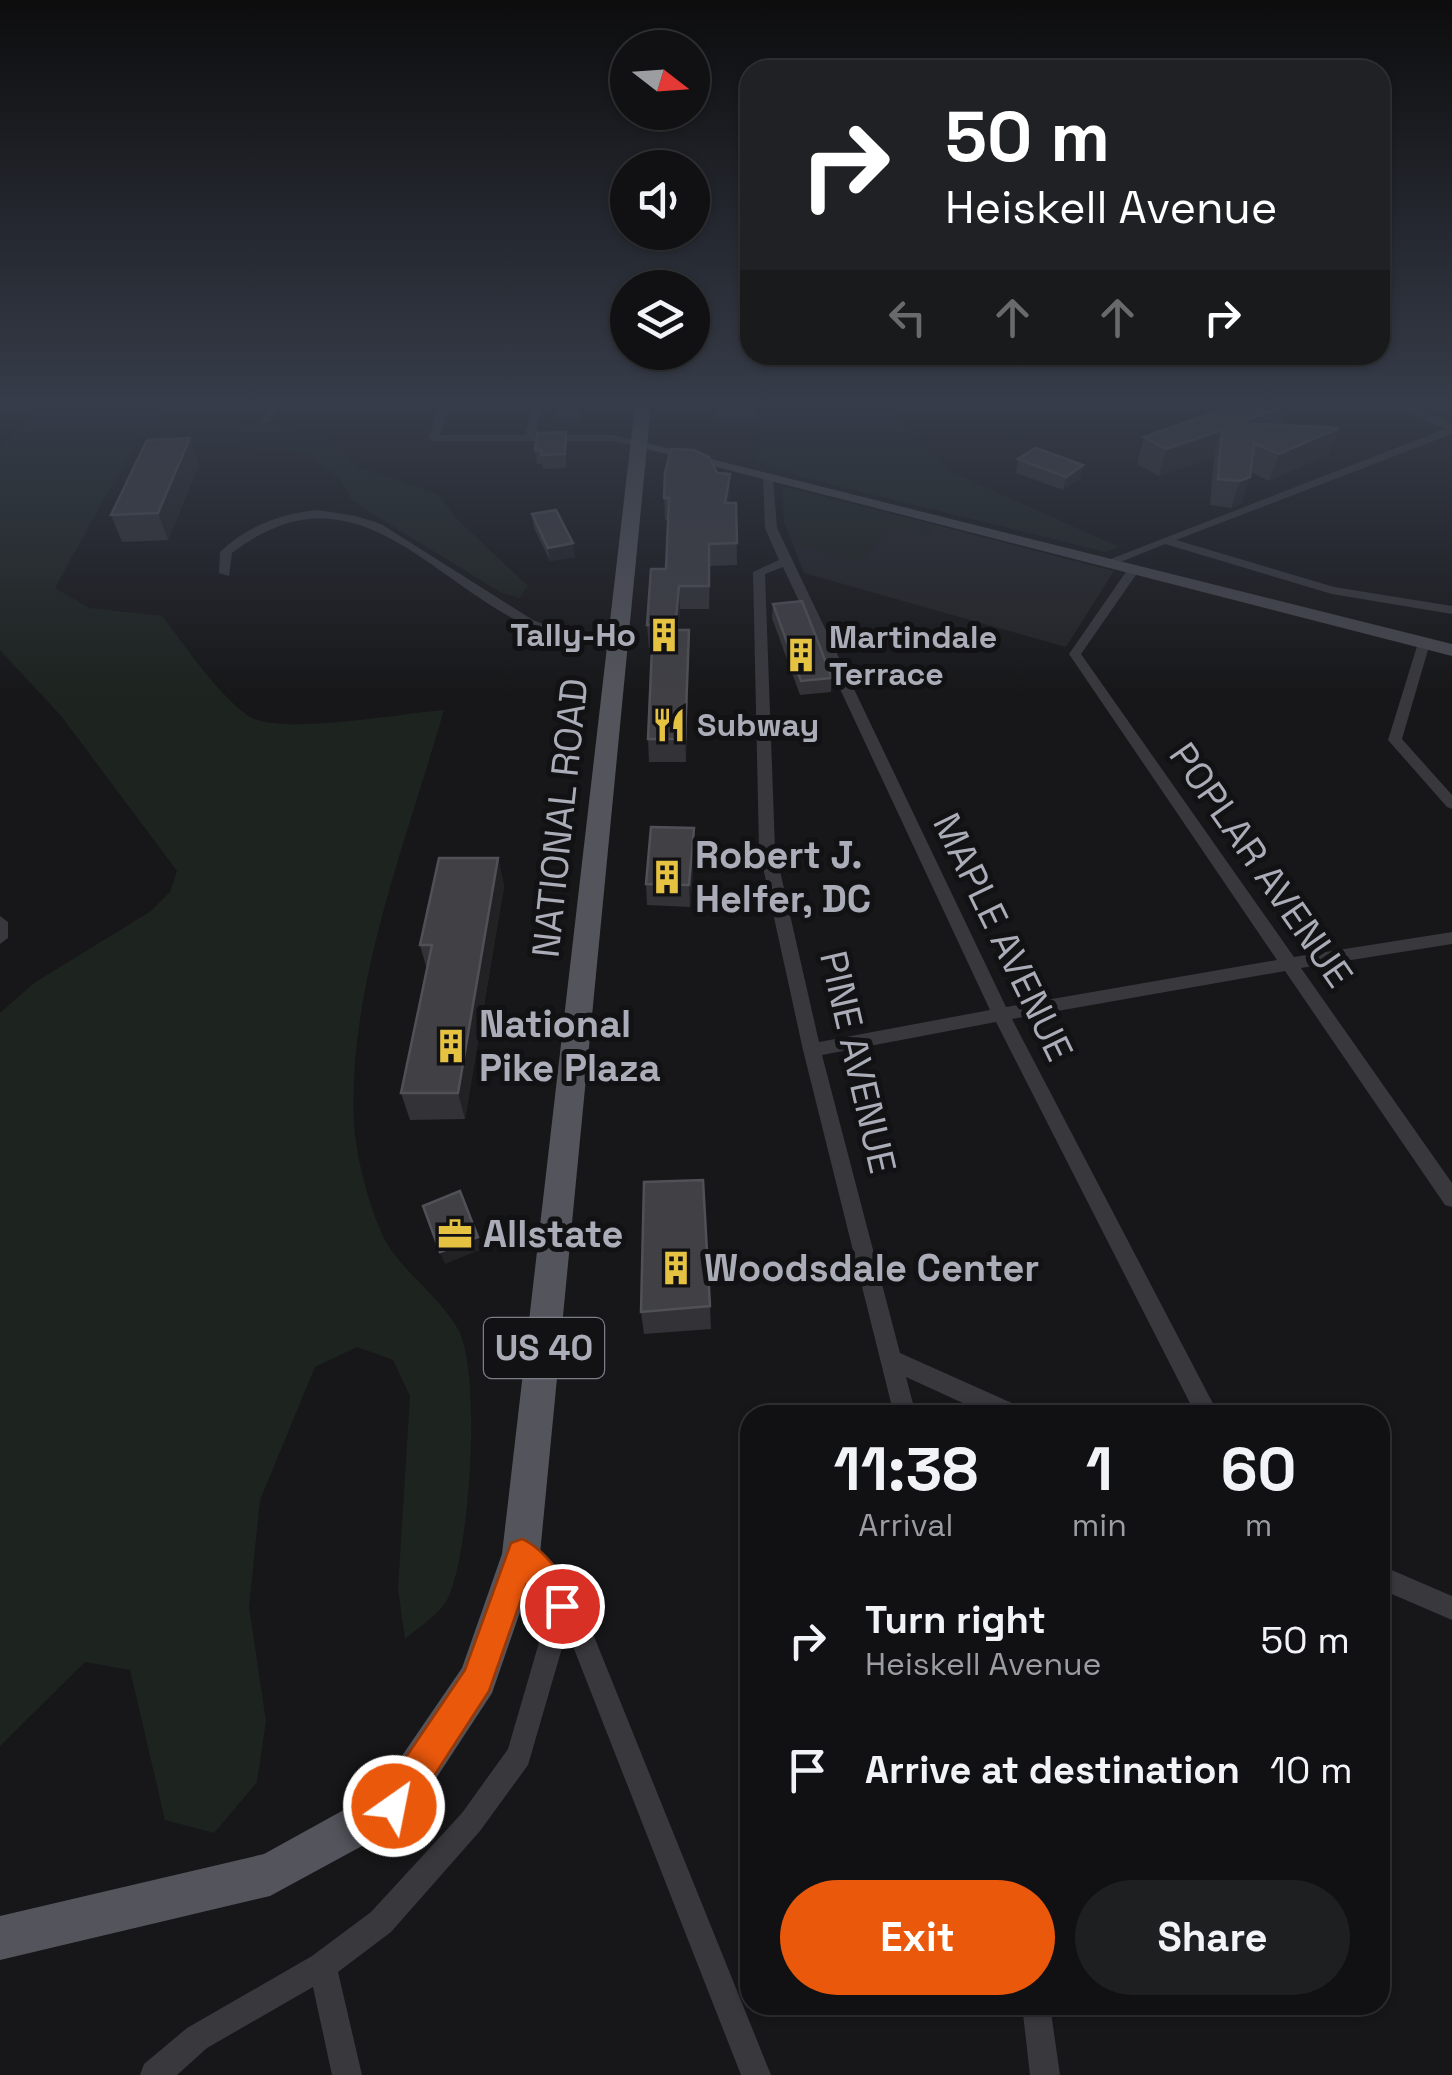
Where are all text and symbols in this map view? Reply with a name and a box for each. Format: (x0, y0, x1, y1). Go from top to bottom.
north arrow (610, 30, 710, 130)
map controls (610, 30, 710, 370)
text: 50 m (945, 92, 1110, 181)
icon: right (780, 100, 910, 230)
button: sound (610, 150, 710, 250)
text: Heiskell Avenue (945, 179, 1278, 236)
button: layers (610, 270, 710, 370)
icon: left (880, 290, 935, 345)
icon: ahead (985, 290, 1040, 345)
icon: ahead (1090, 290, 1145, 345)
icon: right (1195, 290, 1250, 345)
place label: Tally-Ho (510, 615, 636, 655)
building icon: Tally-Ho (645, 616, 683, 654)
place label: Martindale Terrace (829, 617, 997, 694)
building icon: Martindale Terrace (782, 636, 820, 674)
street label: NATIONAL ROAD (521, 676, 599, 960)
place label: Subway (697, 705, 819, 745)
restaurant icon: Subway (650, 706, 688, 744)
street label: POPLAR AVENUE (1159, 733, 1363, 997)
street label: MAPLE AVENUE (922, 805, 1084, 1069)
place label: Robert J. Helfer, DC (695, 831, 871, 923)
building icon: Robert J. Helfer, DC (648, 858, 686, 896)
street label: PINE AVENUE (809, 946, 907, 1178)
place label: National Pike Plaza (479, 1000, 661, 1092)
building icon: National Pike Plaza (432, 1027, 470, 1065)
place label: Allstate (483, 1210, 623, 1258)
office icon: Allstate (436, 1215, 474, 1253)
place label: Woodsdale Center (704, 1244, 1039, 1292)
building icon: Woodsdale Center (657, 1249, 695, 1287)
road number: US 40 (484, 1318, 604, 1378)
text: 11:38 (834, 1431, 978, 1508)
text: 1 (1086, 1431, 1113, 1508)
text: 60 (1220, 1431, 1296, 1508)
text: Arrival (858, 1505, 953, 1545)
text: min (1072, 1505, 1127, 1545)
text: m (1245, 1505, 1272, 1545)
pin (520, 1564, 605, 1649)
icon: arrive (535, 1579, 590, 1634)
text: Turn right (865, 1596, 1046, 1644)
icon: right (780, 1613, 835, 1668)
text: 50 m (1260, 1616, 1350, 1664)
text: Heiskell Avenue (865, 1644, 1101, 1684)
icon: arrive (780, 1743, 835, 1798)
text: Arrive at destination (865, 1746, 1240, 1794)
text: 10 m (1270, 1746, 1353, 1794)
position arrow (342, 1754, 446, 1858)
button: Exit (780, 1880, 1055, 1995)
button: Share (1075, 1880, 1350, 1995)

